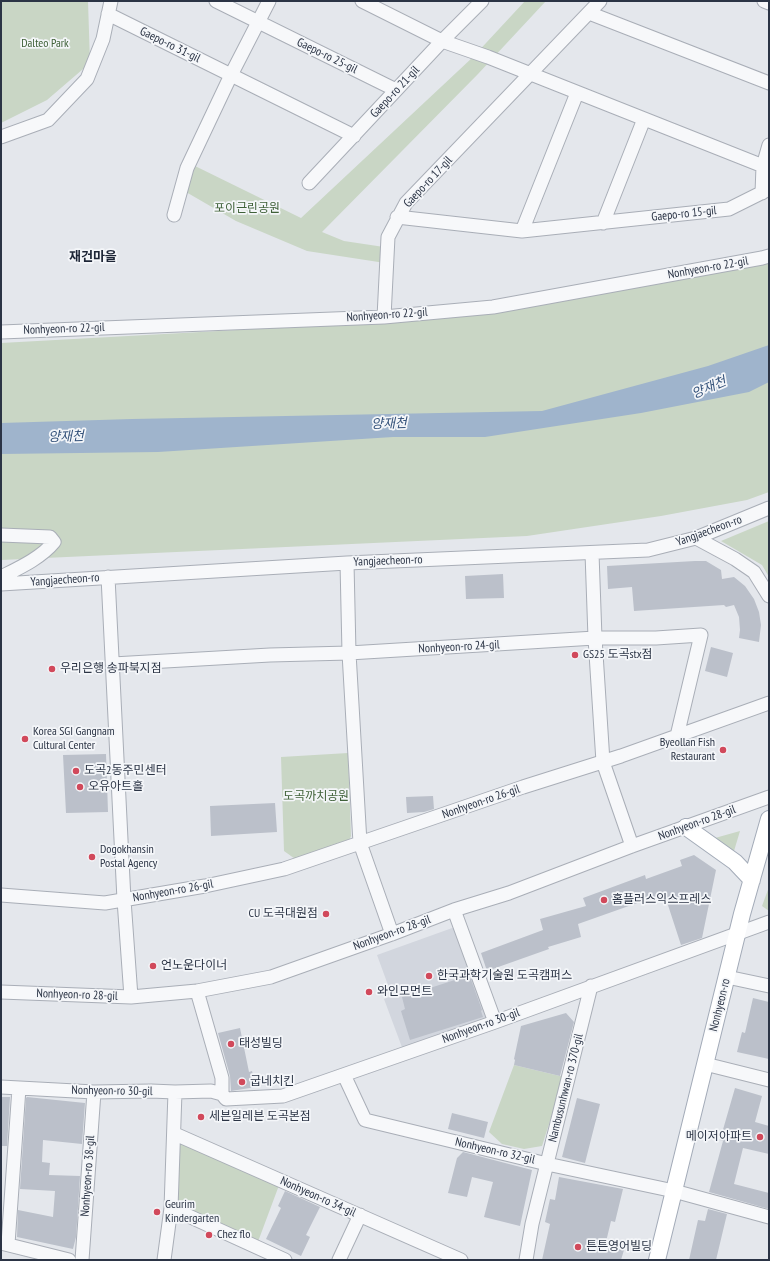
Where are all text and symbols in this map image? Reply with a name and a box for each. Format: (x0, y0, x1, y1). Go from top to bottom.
street label: Gaepo-ro 31-gil (137, 24, 203, 66)
street label: Gaepo-ro 25-gil (294, 35, 360, 77)
park label: Dalteo Park (21, 37, 69, 51)
street label: Gaepo-ro 21-gil (367, 63, 423, 121)
street label: Gaepo-ro 17-gil (401, 153, 455, 211)
park label: 포이근린공원 (214, 202, 280, 216)
street label: Gaepo-ro 15-gil (651, 203, 717, 225)
district label: 재건마을 (69, 249, 117, 265)
street label: Nonhyeon-ro 22-gil (667, 254, 749, 282)
street label: Nonhyeon-ro 22-gil (346, 305, 428, 325)
street label: Nonhyeon-ro 22-gil (23, 320, 105, 338)
water label: 양재천 (689, 374, 729, 402)
water label: 양재천 (371, 416, 407, 432)
water label: 양재천 (48, 429, 84, 445)
street label: Yangjaecheon-ro (674, 512, 744, 550)
street label: Yangjaecheon-ro (353, 553, 423, 569)
street label: Yangjaecheon-ro (30, 570, 100, 590)
street label: Nonhyeon-ro 24-gil (418, 638, 500, 656)
place label: GS25 도곡stx점 (583, 648, 653, 662)
marker: GS25 도곡stx점 (570, 650, 580, 660)
place label: 우리은행 송파북지점 (60, 662, 162, 676)
marker: 우리은행 송파북지점 (47, 664, 57, 674)
place label: Korea SGI Gangnam Cultural Center (33, 725, 115, 753)
marker: Korea SGI Gangnam Cultural Center (20, 734, 30, 744)
place label: Byeollan Fish Restaurant (660, 736, 715, 764)
marker: Byeollan Fish Restaurant (718, 745, 728, 755)
place label: 도곡2동주민센터 (84, 764, 167, 778)
marker: 도곡2동주민센터 (71, 766, 81, 776)
place label: 오유아트홀 (88, 780, 143, 794)
marker: 오유아트홀 (75, 782, 85, 792)
street label: Nonhyeon-ro 26-gil (440, 782, 522, 822)
park label: 도곡까치공원 (283, 790, 349, 804)
street label: Nonhyeon-ro 28-gil (656, 802, 738, 844)
place label: Dogokhansin Postal Agency (100, 843, 157, 871)
marker: Dogokhansin Postal Agency (87, 852, 97, 862)
street label: Nonhyeon-ro 26-gil (132, 877, 214, 905)
place label: 홈플러스익스프레스 (612, 893, 711, 907)
marker: 홈플러스익스프레스 (599, 895, 609, 905)
place label: CU 도곡대원점 (249, 907, 318, 921)
marker: CU 도곡대원점 (321, 909, 331, 919)
street label: Nonhyeon-ro 28-gil (351, 912, 433, 954)
place label: 언노운다이너 (161, 959, 227, 973)
marker: 언노운다이너 (148, 961, 158, 971)
place label: 한국과학기술원 도곡캠퍼스 (437, 969, 572, 983)
marker: 한국과학기술원 도곡캠퍼스 (424, 971, 434, 981)
street label: Nonhyeon-ro (706, 977, 734, 1033)
place label: 와인모먼트 (377, 985, 432, 999)
street label: Nonhyeon-ro 28-gil (36, 986, 118, 1004)
marker: 와인모먼트 (364, 987, 374, 997)
street label: Nonhyeon-ro 30-gil (440, 1005, 522, 1047)
street label: Nambusunhwan-ro 370-gil (546, 1032, 586, 1144)
place label: 태성빌딩 (239, 1037, 283, 1051)
marker: 태성빌딩 (226, 1039, 236, 1049)
place label: 굽네치킨 (250, 1075, 294, 1089)
marker: 굽네치킨 (237, 1077, 247, 1087)
street label: Nonhyeon-ro 30-gil (71, 1083, 153, 1099)
place label: 세븐일레븐 도곡본점 (209, 1110, 311, 1124)
marker: 세븐일레븐 도곡본점 (196, 1112, 206, 1122)
place label: 메이저아파트 (686, 1130, 752, 1144)
marker: 메이저아파트 (755, 1132, 765, 1142)
street label: Nonhyeon-ro 38-gil (78, 1135, 98, 1217)
street label: Nonhyeon-ro 32-gil (454, 1135, 536, 1167)
street label: Nonhyeon-ro 34-gil (278, 1174, 358, 1220)
place label: Geurim Kindergarten (165, 1198, 219, 1226)
marker: Geurim Kindergarten (152, 1207, 162, 1217)
place label: Chez flo (217, 1228, 250, 1242)
marker: Chez flo (204, 1230, 214, 1240)
place label: 튼튼영어빌딩 (586, 1240, 652, 1254)
marker: 튼튼영어빌딩 (573, 1242, 583, 1252)

